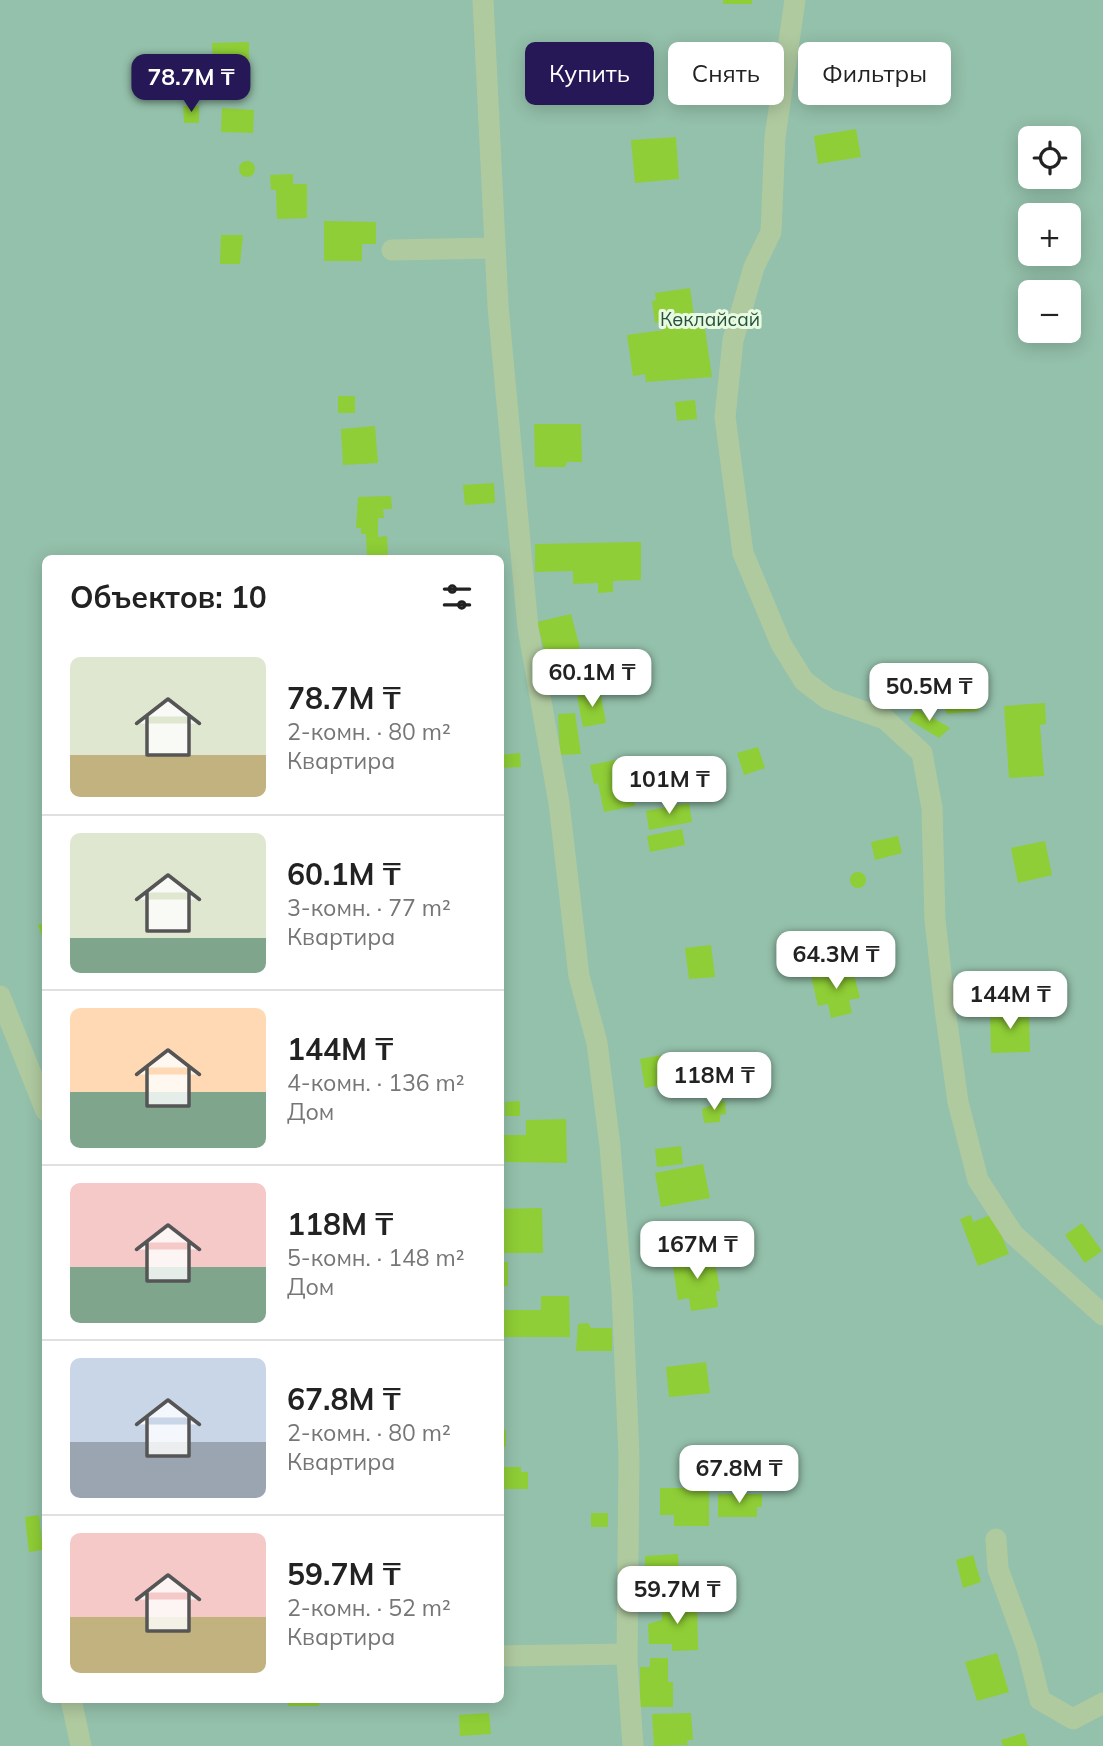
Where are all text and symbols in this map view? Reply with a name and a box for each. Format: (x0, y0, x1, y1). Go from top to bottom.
chip: Купить (525, 42, 654, 105)
chip: Снять (668, 42, 784, 105)
chip: Фильтры (798, 42, 951, 105)
pin: 78.7M ₸ (126, 54, 256, 114)
text: 78.7M ₸ (147, 62, 235, 91)
map controls (1018, 126, 1081, 343)
button: locate (1018, 126, 1081, 189)
button: + (1018, 203, 1081, 266)
button: − (1018, 280, 1081, 343)
park label: Көклайсай (660, 307, 760, 331)
text: Объектов: 10 (70, 578, 267, 616)
icon: filters (438, 578, 476, 616)
pin: 60.1M ₸ (527, 650, 657, 709)
text: 60.1M ₸ (548, 657, 636, 686)
pin: 50.5M ₸ (864, 664, 994, 723)
text: 50.5M ₸ (885, 671, 973, 700)
text: 78.7M ₸ (287, 679, 401, 717)
icon: home (126, 685, 210, 769)
text: 2-комн. · 80 m² (287, 717, 451, 746)
text: Квартира (287, 746, 395, 775)
pin: 101M ₸ (612, 756, 726, 816)
text: 101M ₸ (628, 764, 710, 793)
text: 60.1M ₸ (287, 855, 401, 893)
icon: home (126, 861, 210, 945)
text: 3-комн. · 77 m² (287, 893, 451, 922)
text: Квартира (287, 922, 395, 951)
pin: 64.3M ₸ (771, 932, 901, 991)
text: 64.3M ₸ (792, 939, 880, 968)
pin: 144M ₸ (953, 972, 1067, 1031)
text: 144M ₸ (969, 979, 1051, 1008)
text: 144M ₸ (287, 1030, 393, 1068)
icon: home (126, 1036, 210, 1120)
pin: 118M ₸ (657, 1052, 771, 1112)
text: 118M ₸ (673, 1060, 755, 1089)
text: 4-комн. · 136 m² (287, 1068, 465, 1097)
text: Дом (287, 1097, 334, 1126)
text: 118M ₸ (287, 1205, 393, 1243)
icon: home (126, 1211, 210, 1295)
pin: 167M ₸ (640, 1222, 754, 1281)
text: 167M ₸ (656, 1229, 738, 1258)
text: 5-комн. · 148 m² (287, 1243, 465, 1272)
text: Дом (287, 1272, 334, 1301)
text: 67.8M ₸ (287, 1380, 401, 1418)
icon: home (126, 1386, 210, 1470)
text: 2-комн. · 80 m² (287, 1418, 451, 1447)
pin: 67.8M ₸ (674, 1446, 804, 1505)
text: Квартира (287, 1447, 395, 1476)
text: 67.8M ₸ (695, 1453, 783, 1482)
text: 59.7M ₸ (287, 1555, 401, 1593)
icon: home (126, 1561, 210, 1645)
pin: 59.7M ₸ (612, 1566, 742, 1626)
text: 59.7M ₸ (633, 1574, 721, 1603)
text: 2-комн. · 52 m² (287, 1593, 451, 1622)
text: Квартира (287, 1622, 395, 1651)

